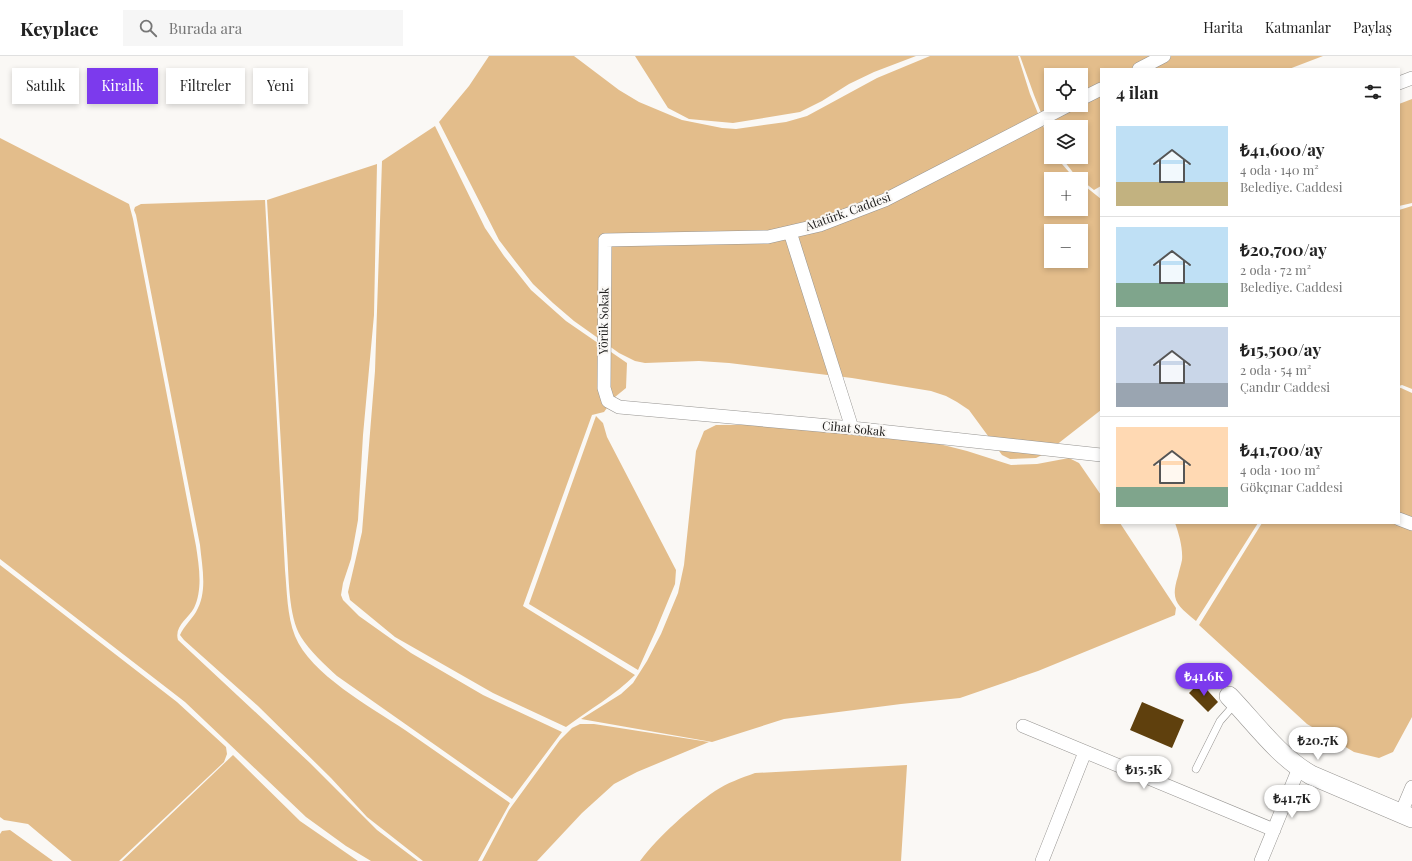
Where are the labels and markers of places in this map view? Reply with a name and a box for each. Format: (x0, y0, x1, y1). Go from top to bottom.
pin: ₺41.6K (1171, 663, 1237, 697)
pin: ₺20.7K (1285, 727, 1351, 761)
pin: ₺15.5K (1111, 756, 1177, 790)
pin: ₺41.7K (1259, 785, 1325, 819)

